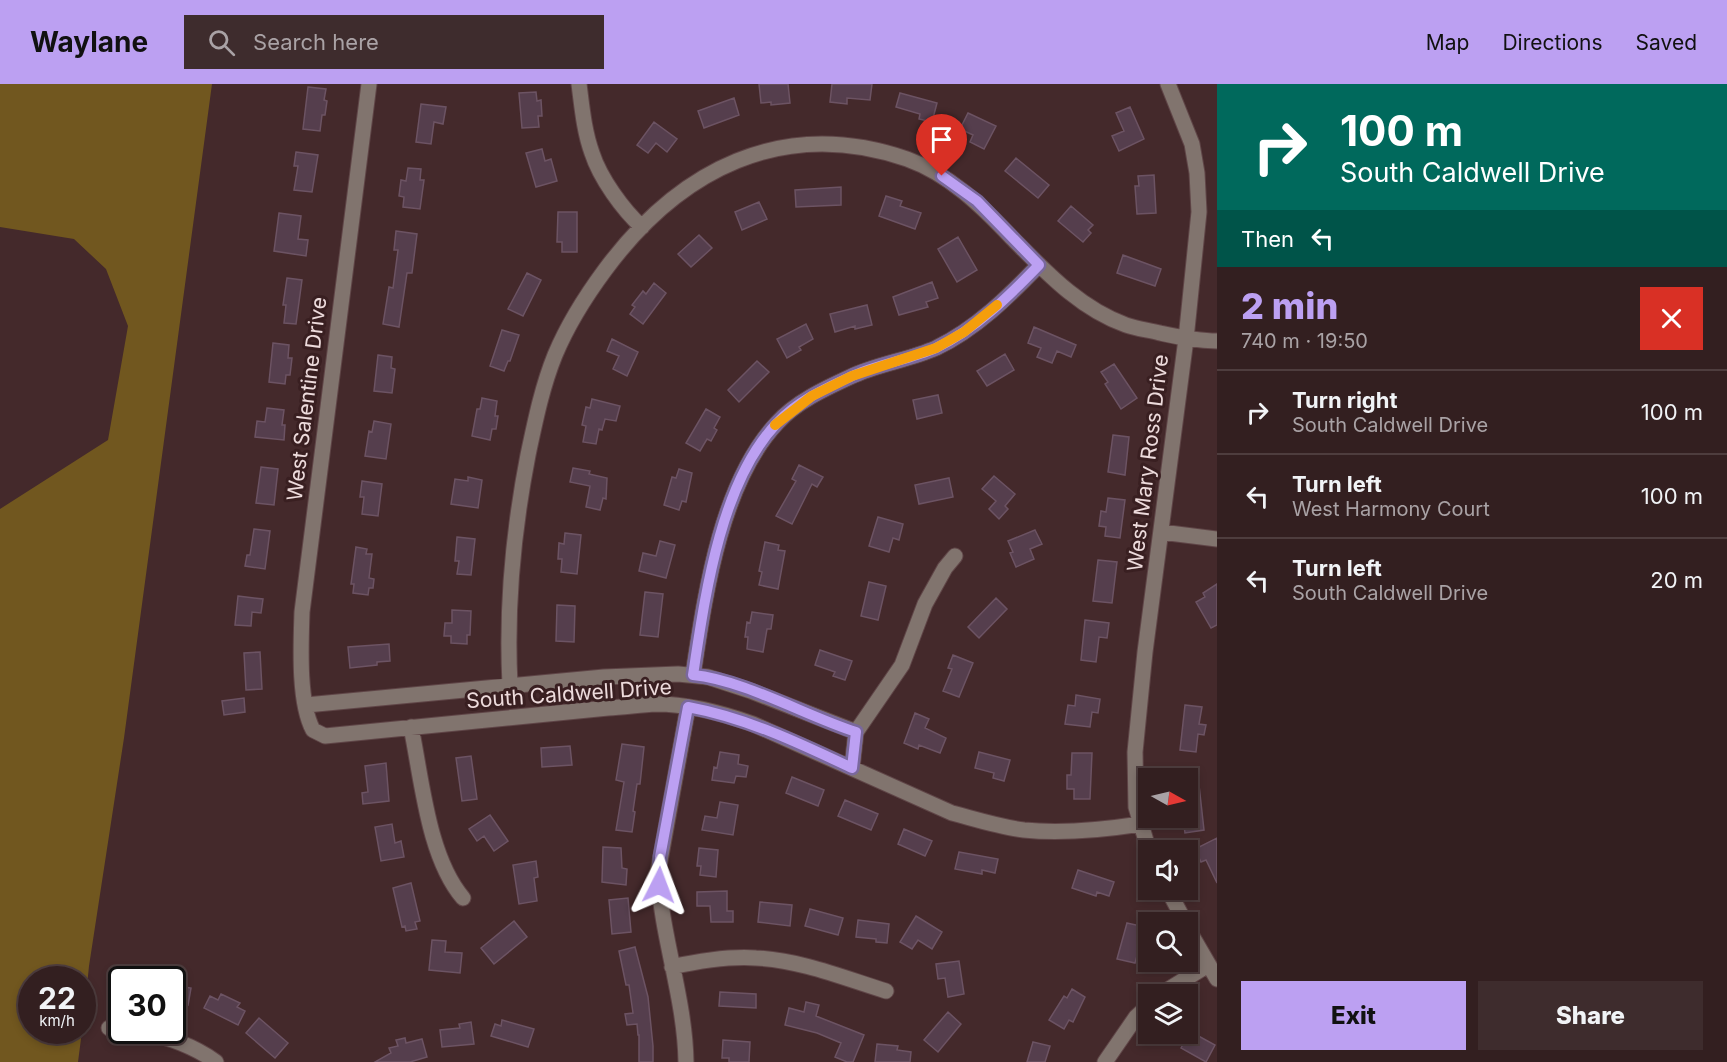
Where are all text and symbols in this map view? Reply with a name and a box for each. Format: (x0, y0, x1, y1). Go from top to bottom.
search box (184, 15, 604, 69)
text: Waylane (30, 25, 148, 59)
icon: search (205, 26, 238, 59)
text: Search here (253, 29, 379, 55)
text: Map (1426, 30, 1469, 55)
text: Directions (1502, 30, 1603, 55)
text: Saved (1636, 30, 1697, 55)
text: 100 m (1340, 105, 1463, 156)
icon: right (1241, 108, 1319, 186)
pin (916, 114, 967, 176)
icon: arrive (925, 123, 958, 156)
text: South Caldwell Drive (1340, 156, 1605, 189)
icon: left (1306, 222, 1339, 255)
text: Then (1241, 226, 1294, 252)
text: 2 min (1241, 284, 1338, 328)
button: close (1640, 287, 1703, 350)
street label: West Salentine Drive (282, 296, 331, 502)
text: 740 m · 19:50 (1241, 329, 1368, 353)
street label: West Mary Ross Drive (1122, 353, 1173, 573)
text: Turn right (1292, 387, 1398, 413)
icon: right (1241, 396, 1274, 429)
text: 100 m (1641, 399, 1703, 425)
text: South Caldwell Drive (1292, 413, 1488, 437)
text: Turn left (1292, 471, 1382, 497)
icon: left (1241, 480, 1274, 513)
text: 100 m (1641, 483, 1703, 509)
text: West Harmony Court (1292, 497, 1490, 521)
text: Turn left (1292, 555, 1382, 581)
icon: left (1241, 564, 1274, 597)
text: 20 m (1650, 567, 1703, 593)
text: South Caldwell Drive (1292, 581, 1488, 605)
street label: South Caldwell Drive (465, 674, 673, 713)
north arrow (1138, 768, 1198, 828)
map controls (1138, 768, 1198, 1044)
button: sound (1138, 840, 1198, 900)
position arrow (627, 853, 691, 917)
button: search (1138, 912, 1198, 972)
speed limit sign: 30 (108, 966, 186, 1044)
text: 22 (38, 980, 76, 1016)
button: Exit (1241, 981, 1466, 1050)
button: Share (1478, 981, 1703, 1050)
button: layers (1138, 984, 1198, 1044)
text: km/h (39, 1011, 75, 1030)

